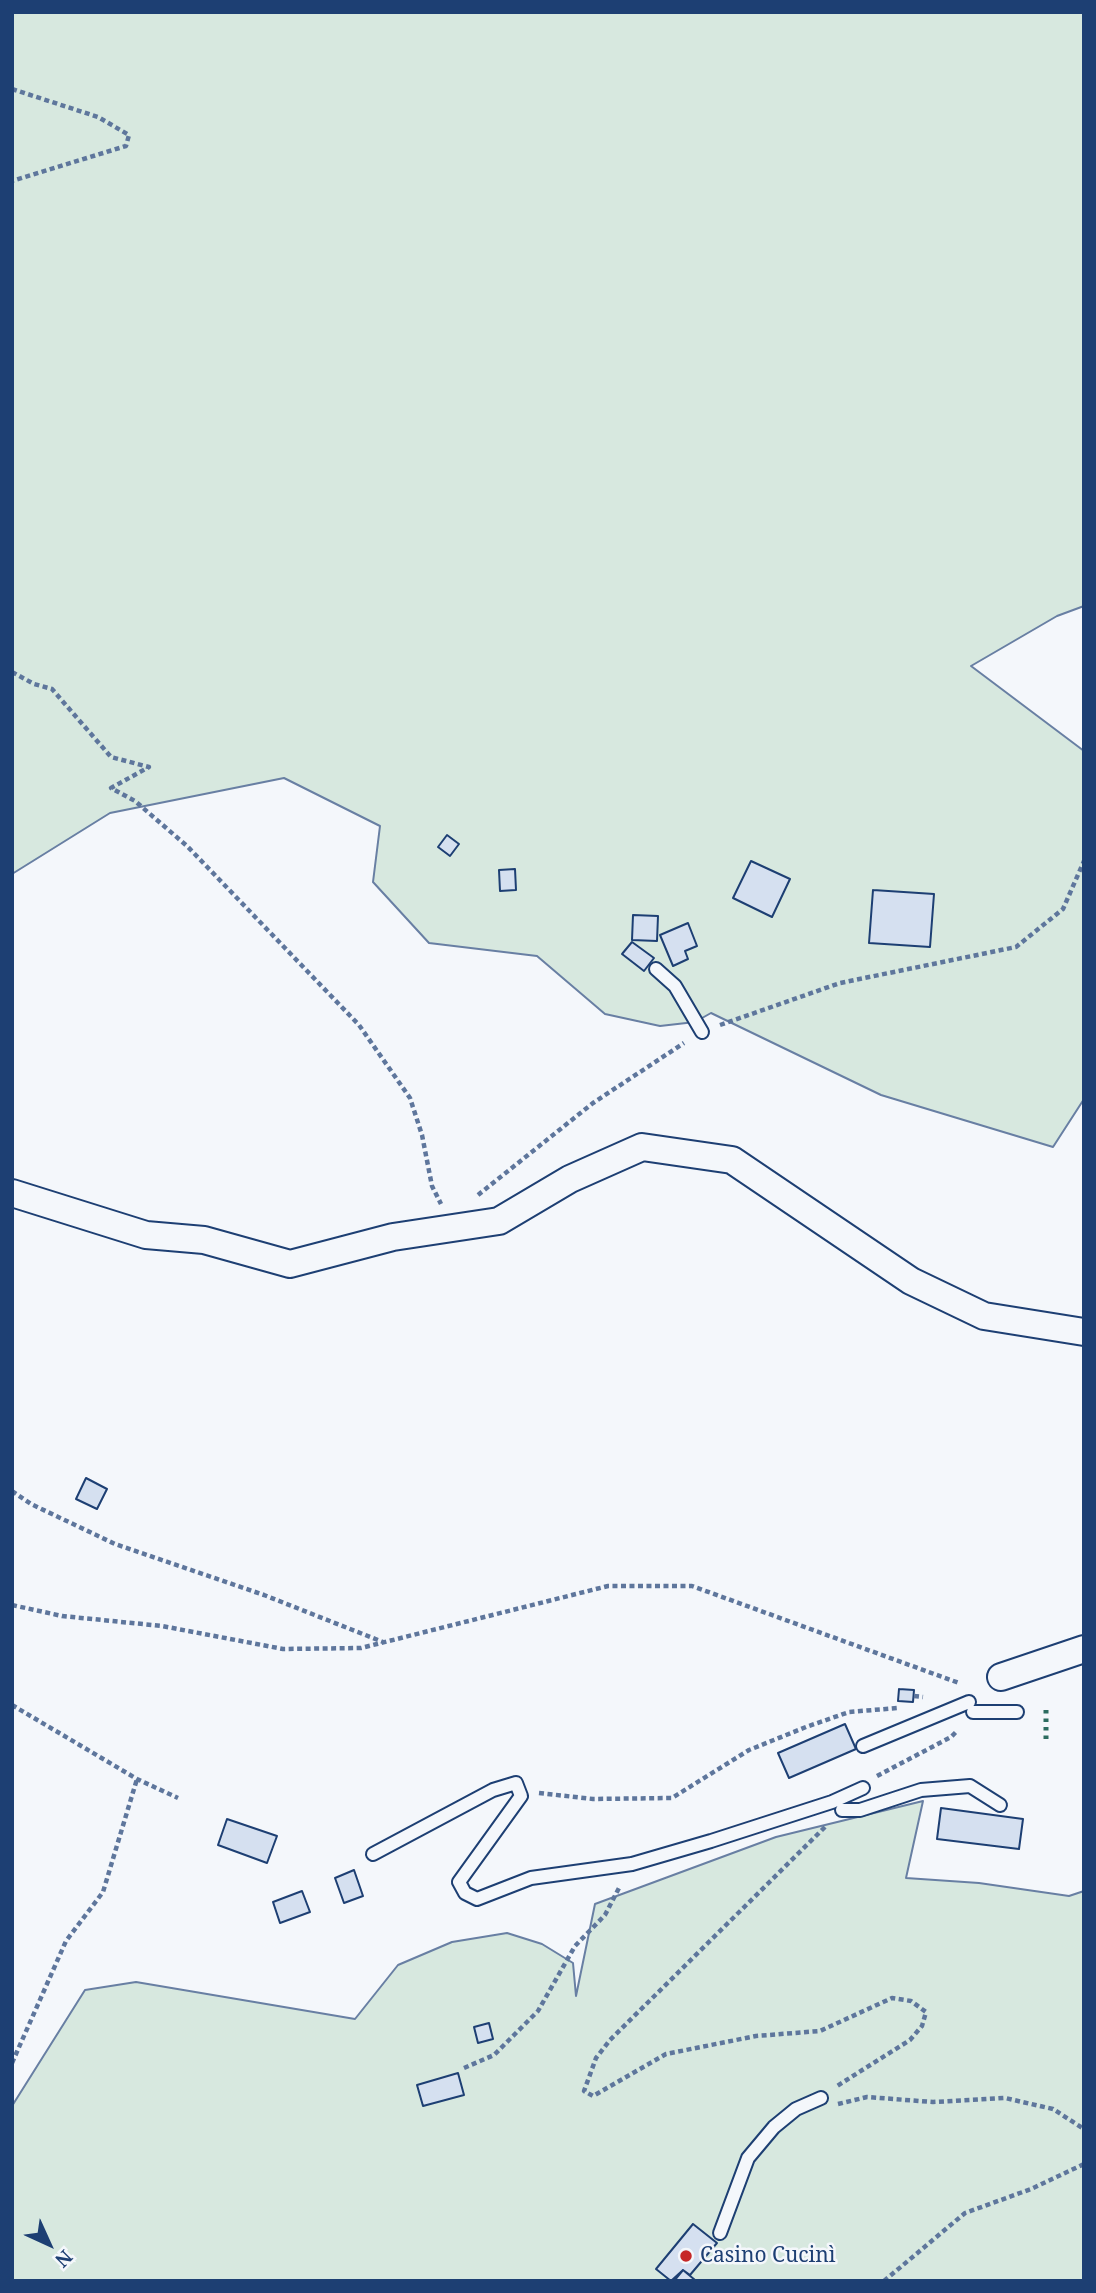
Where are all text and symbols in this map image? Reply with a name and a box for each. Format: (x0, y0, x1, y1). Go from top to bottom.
north arrow (14, 2209, 84, 2279)
place label: Casino Cucinì (700, 2243, 836, 2269)
text: N (49, 2244, 78, 2273)
marker: Casino Cucinì (678, 2248, 694, 2264)

